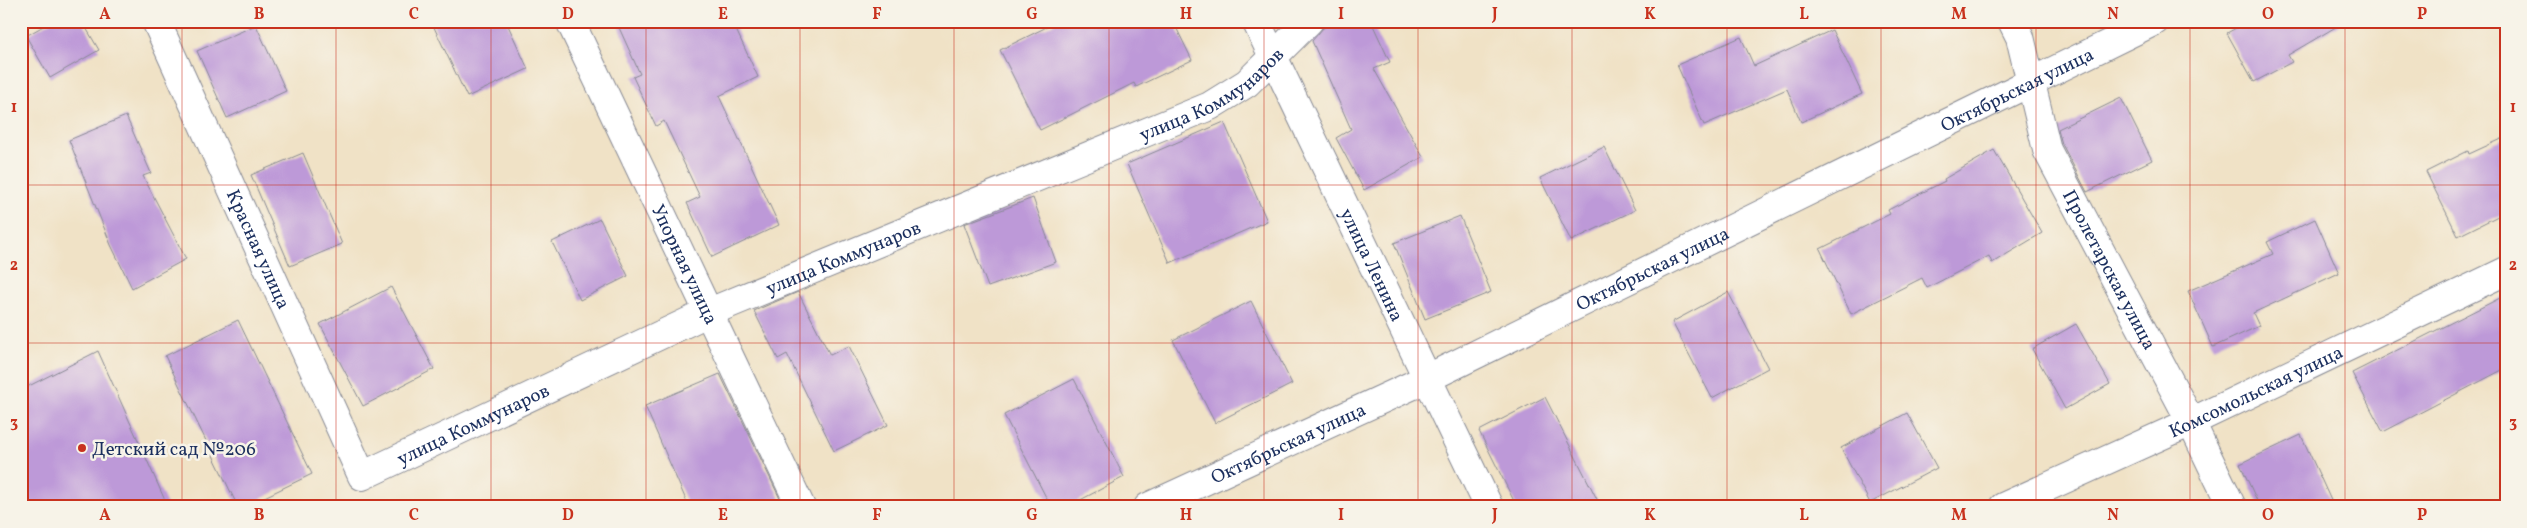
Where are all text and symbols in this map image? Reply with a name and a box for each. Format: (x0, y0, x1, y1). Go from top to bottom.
text: A (99, 4, 111, 26)
text: B (254, 4, 265, 26)
text: C (409, 4, 419, 26)
text: D (562, 4, 574, 26)
text: E (718, 4, 728, 26)
text: F (872, 4, 882, 26)
text: G (1026, 4, 1038, 26)
text: H (1180, 4, 1192, 26)
text: I (1338, 4, 1344, 26)
text: J (1491, 4, 1498, 26)
text: K (1644, 4, 1656, 26)
text: L (1799, 4, 1809, 26)
text: M (1951, 4, 1967, 26)
text: N (2107, 4, 2119, 26)
text: O (2262, 4, 2274, 26)
text: P (2417, 4, 2427, 26)
street label: улица Коммунаров (1136, 42, 1290, 149)
street label: Октябрьская улица (1936, 42, 2099, 139)
text: 1 (11, 97, 17, 119)
text: 1 (2510, 97, 2516, 119)
street label: Пролетарская улица (2055, 185, 2161, 355)
street label: Красная улица (219, 186, 296, 314)
street label: Упорная улица (644, 200, 723, 329)
street label: улица Ленина (1333, 204, 1409, 326)
street label: улица Коммунаров (762, 215, 925, 302)
street label: Октябрьская улица (1572, 221, 1734, 318)
text: 2 (10, 255, 18, 277)
text: 2 (2509, 255, 2517, 277)
street label: Комсомольская улица (2165, 340, 2348, 445)
street label: улица Коммунаров (393, 378, 554, 473)
street label: Октябрьская улица (1207, 398, 1370, 491)
text: 3 (10, 412, 18, 434)
text: 3 (2509, 412, 2517, 434)
place label: Детский сад №206 (92, 437, 256, 463)
marker: Детский сад №206 (76, 442, 88, 454)
text: A (99, 505, 111, 527)
text: B (254, 505, 265, 527)
text: C (409, 505, 419, 527)
text: D (562, 505, 574, 527)
text: E (718, 505, 728, 527)
text: F (872, 505, 882, 527)
text: G (1026, 505, 1038, 527)
text: H (1180, 505, 1192, 527)
text: I (1338, 505, 1344, 527)
text: J (1491, 505, 1498, 527)
text: K (1644, 505, 1656, 527)
text: L (1799, 505, 1809, 527)
text: M (1951, 505, 1967, 527)
text: N (2107, 505, 2119, 527)
text: O (2262, 505, 2274, 527)
text: P (2417, 505, 2427, 527)

